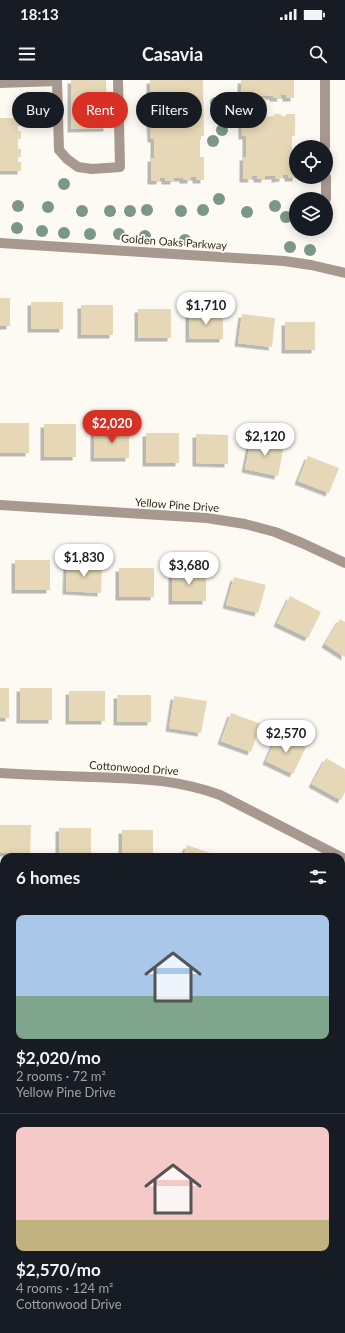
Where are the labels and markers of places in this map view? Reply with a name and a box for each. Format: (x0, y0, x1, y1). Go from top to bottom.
pin: $1,710 (173, 292, 239, 326)
pin: $2,020 (79, 410, 145, 444)
pin: $2,120 (232, 423, 298, 457)
pin: $1,830 (51, 544, 117, 578)
pin: $3,680 (156, 552, 222, 586)
pin: $2,570 (253, 720, 319, 754)

